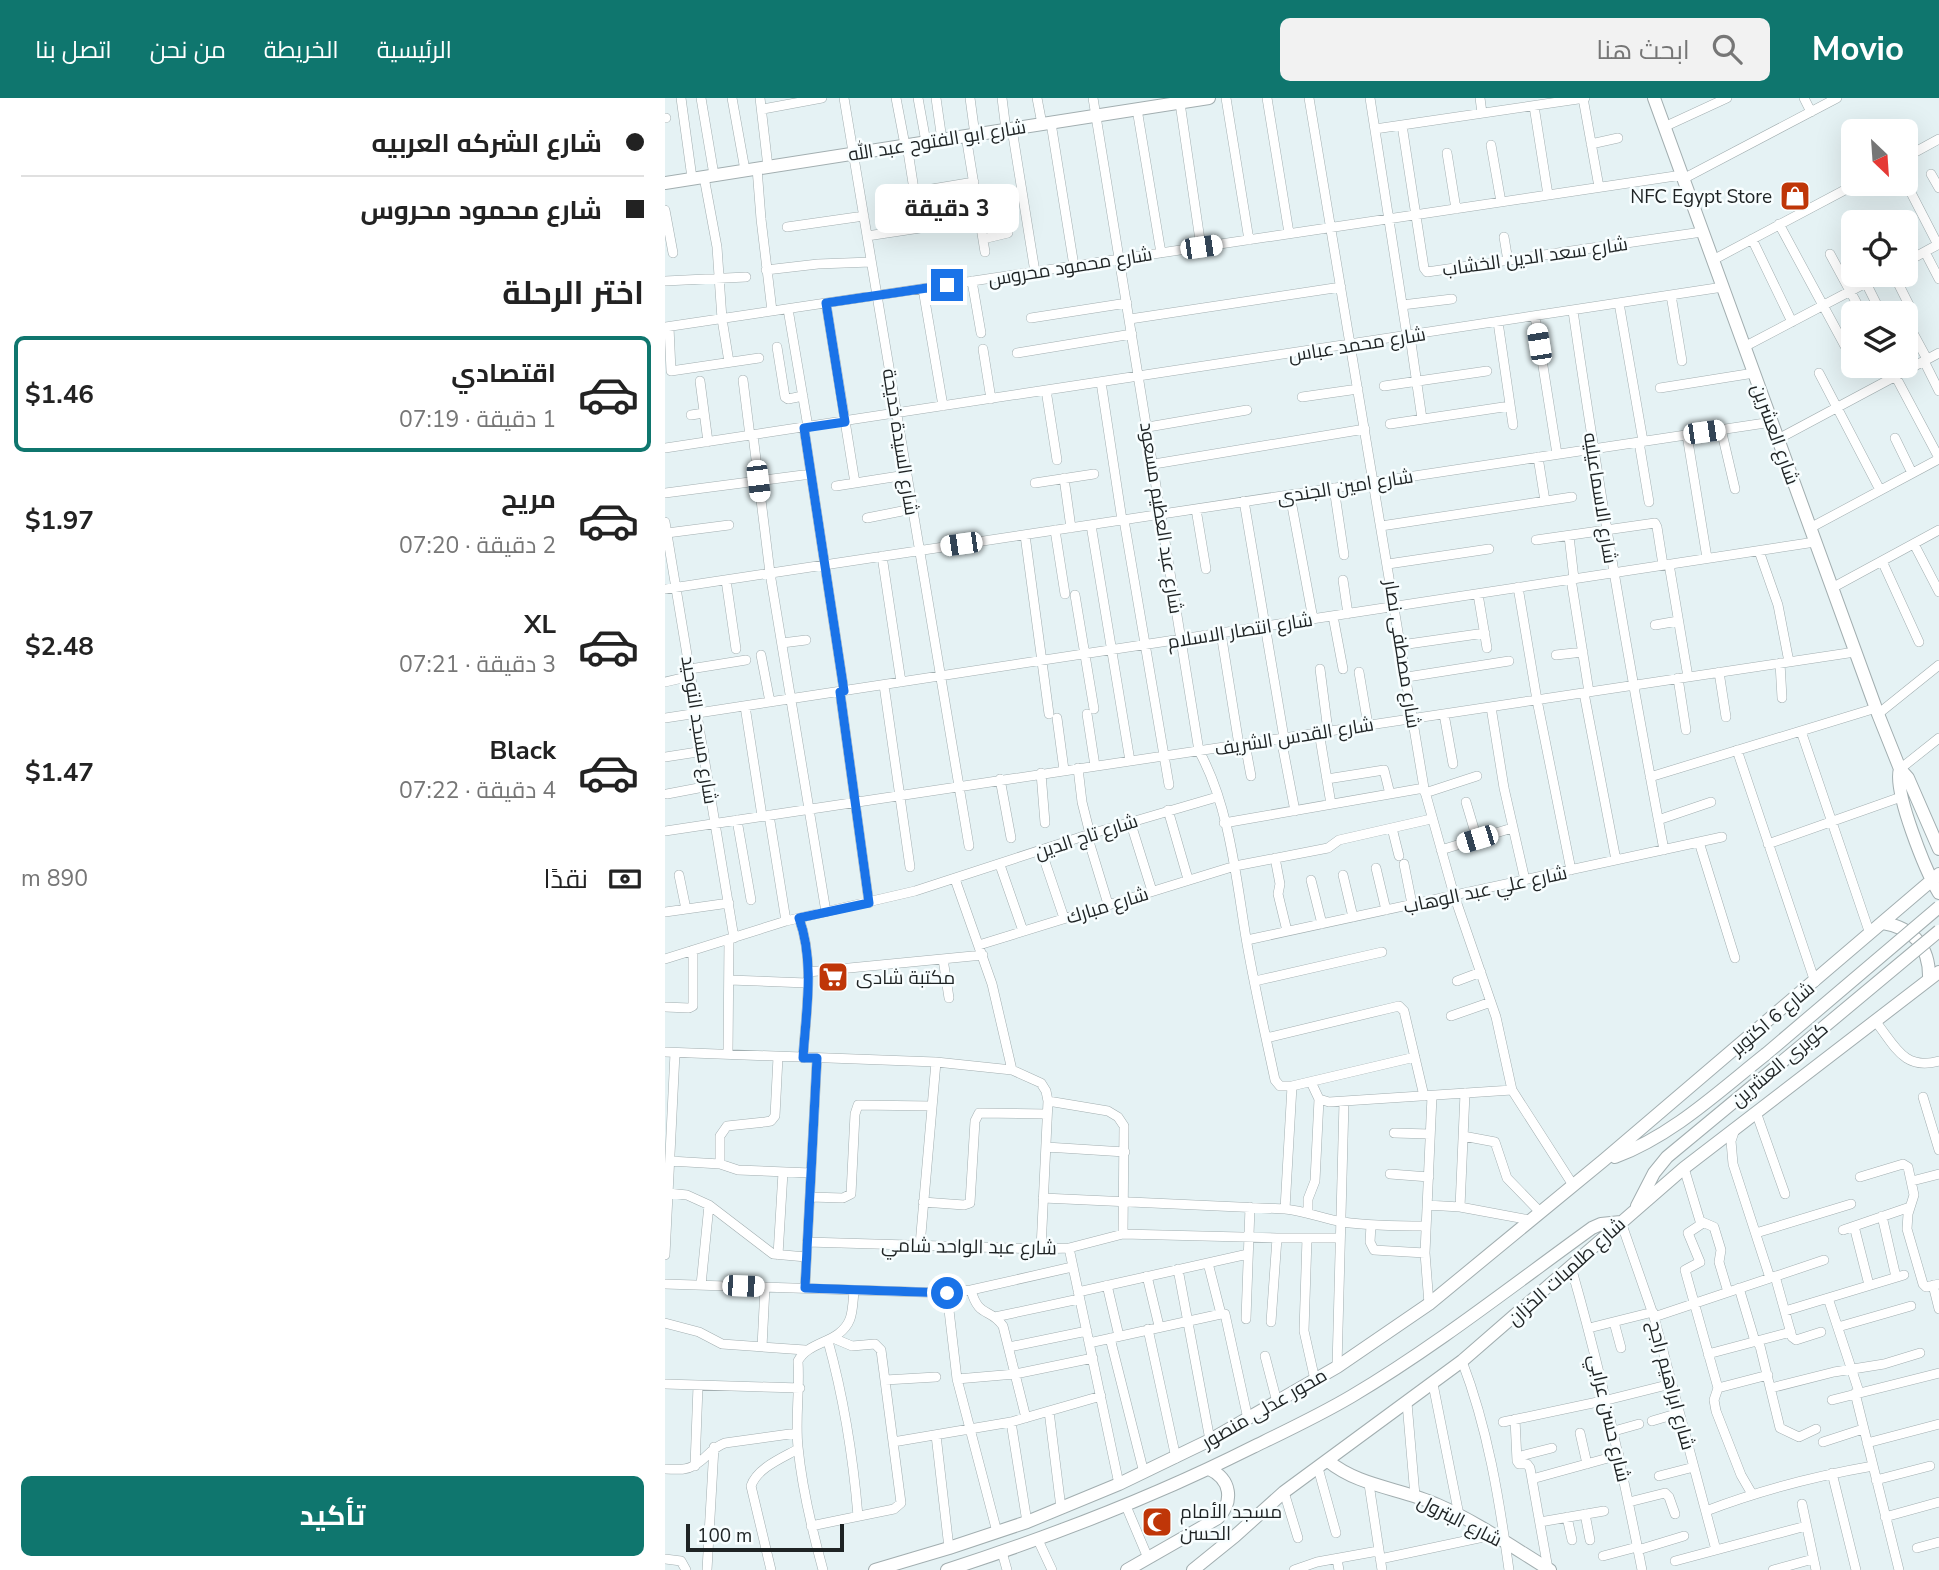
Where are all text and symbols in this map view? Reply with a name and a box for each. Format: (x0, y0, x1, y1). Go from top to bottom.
search box (1280, 18, 1770, 81)
text: Movio (1812, 27, 1904, 72)
icon: search (1708, 30, 1746, 68)
text: ابحث هنا (1596, 33, 1690, 68)
text: اتصل بنا (35, 34, 112, 66)
text: من نحن (150, 34, 226, 66)
text: الخريطة (264, 34, 339, 66)
text: الرئيسية (377, 34, 452, 66)
street label: شارع ابو الفتوح عبد الله (846, 114, 1028, 168)
north arrow (1841, 119, 1918, 196)
map controls (1841, 119, 1918, 378)
text: شارع الشركه العربيه (371, 126, 602, 161)
shop icon: NFC Egypt Store (1778, 179, 1812, 213)
callout: 3 دقيقة (875, 184, 1019, 232)
place label: NFC Egypt Store (1630, 184, 1772, 210)
text: شارع محمود محروس (360, 193, 602, 228)
text: 3 دقيقة (904, 193, 990, 224)
button: locate (1841, 210, 1918, 287)
street label: شارع سعد الدين الخشاب (1441, 231, 1630, 283)
car (1179, 234, 1224, 260)
street label: شارع محمود محروس (986, 241, 1154, 293)
route end (931, 269, 963, 301)
text: اختر الرحلة (502, 272, 644, 315)
button: layers (1841, 301, 1918, 378)
street label: شارع محمد عباس (1287, 321, 1428, 369)
car (1526, 322, 1553, 366)
text: اقتصادي (451, 356, 556, 391)
icon: car (577, 363, 640, 426)
street label: شارع السيدة خديجة (876, 367, 924, 517)
text: $1.46 (25, 377, 94, 412)
street label: شارع العشرين (1745, 380, 1805, 488)
text: 1 دقيقة · 07:19 (399, 404, 556, 435)
car (1682, 419, 1727, 445)
street label: شارع عبد العظيم مسعود (1133, 420, 1189, 616)
street label: شارع الاسماعيليه (1577, 431, 1623, 566)
car (746, 459, 771, 503)
street label: شارع امين الجندى (1275, 463, 1415, 511)
text: مريح (501, 482, 556, 517)
icon: car (577, 489, 640, 552)
text: $1.97 (25, 503, 94, 538)
text: 2 دقيقة · 07:20 (399, 530, 556, 561)
car (939, 531, 984, 557)
street label: شارع مصطفى نصار (1377, 577, 1427, 730)
text: XL (524, 607, 556, 642)
street label: شارع انتصار الاسلام (1166, 607, 1315, 655)
icon: car (577, 615, 640, 678)
text: $2.48 (25, 629, 94, 664)
text: 3 دقيقة · 07:21 (399, 649, 556, 680)
street label: شارع مسجد التوحيد (674, 654, 724, 806)
street label: شارع القدس الشريف (1213, 712, 1376, 762)
text: Black (489, 733, 556, 768)
icon: car (577, 741, 640, 804)
text: $1.47 (25, 755, 94, 790)
text: 4 دقيقة · 07:22 (399, 775, 556, 806)
street label: شارع تاج الدين (1031, 808, 1141, 866)
car (1454, 823, 1501, 855)
icon: cash (606, 860, 644, 898)
street label: شارع علي عبد الوهاب (1401, 860, 1570, 921)
text: نقدًا (544, 862, 588, 897)
text: 890 m (21, 863, 88, 894)
street label: شارع مبارك (1063, 881, 1152, 931)
supermarket icon: مكتبة شادى (816, 960, 850, 994)
place label: مكتبة شادى (856, 965, 955, 991)
street label: شارع 6 اكتوبر (1724, 976, 1820, 1062)
street label: كوبرى العشرين (1725, 1016, 1834, 1113)
street label: شارع طلمبات الخزان (1502, 1212, 1631, 1332)
street label: شارع عبد الواحد شامي (881, 1232, 1057, 1263)
car (722, 1275, 765, 1297)
route start (931, 1277, 963, 1309)
street label: شارع ابراهيم راجح (1641, 1317, 1701, 1453)
street label: شارع حسن عرابي (1581, 1352, 1636, 1485)
street label: محور عدلى منصور (1196, 1363, 1332, 1456)
button: تأكيد (21, 1476, 644, 1556)
street label: شارع البترول (1413, 1488, 1506, 1553)
place label: مسجد الأمام الحسن (1180, 1499, 1282, 1547)
mosque icon: مسجد الأمام الحسن (1140, 1505, 1174, 1539)
scale bar (686, 1521, 843, 1553)
text: 100 m (697, 1523, 752, 1549)

